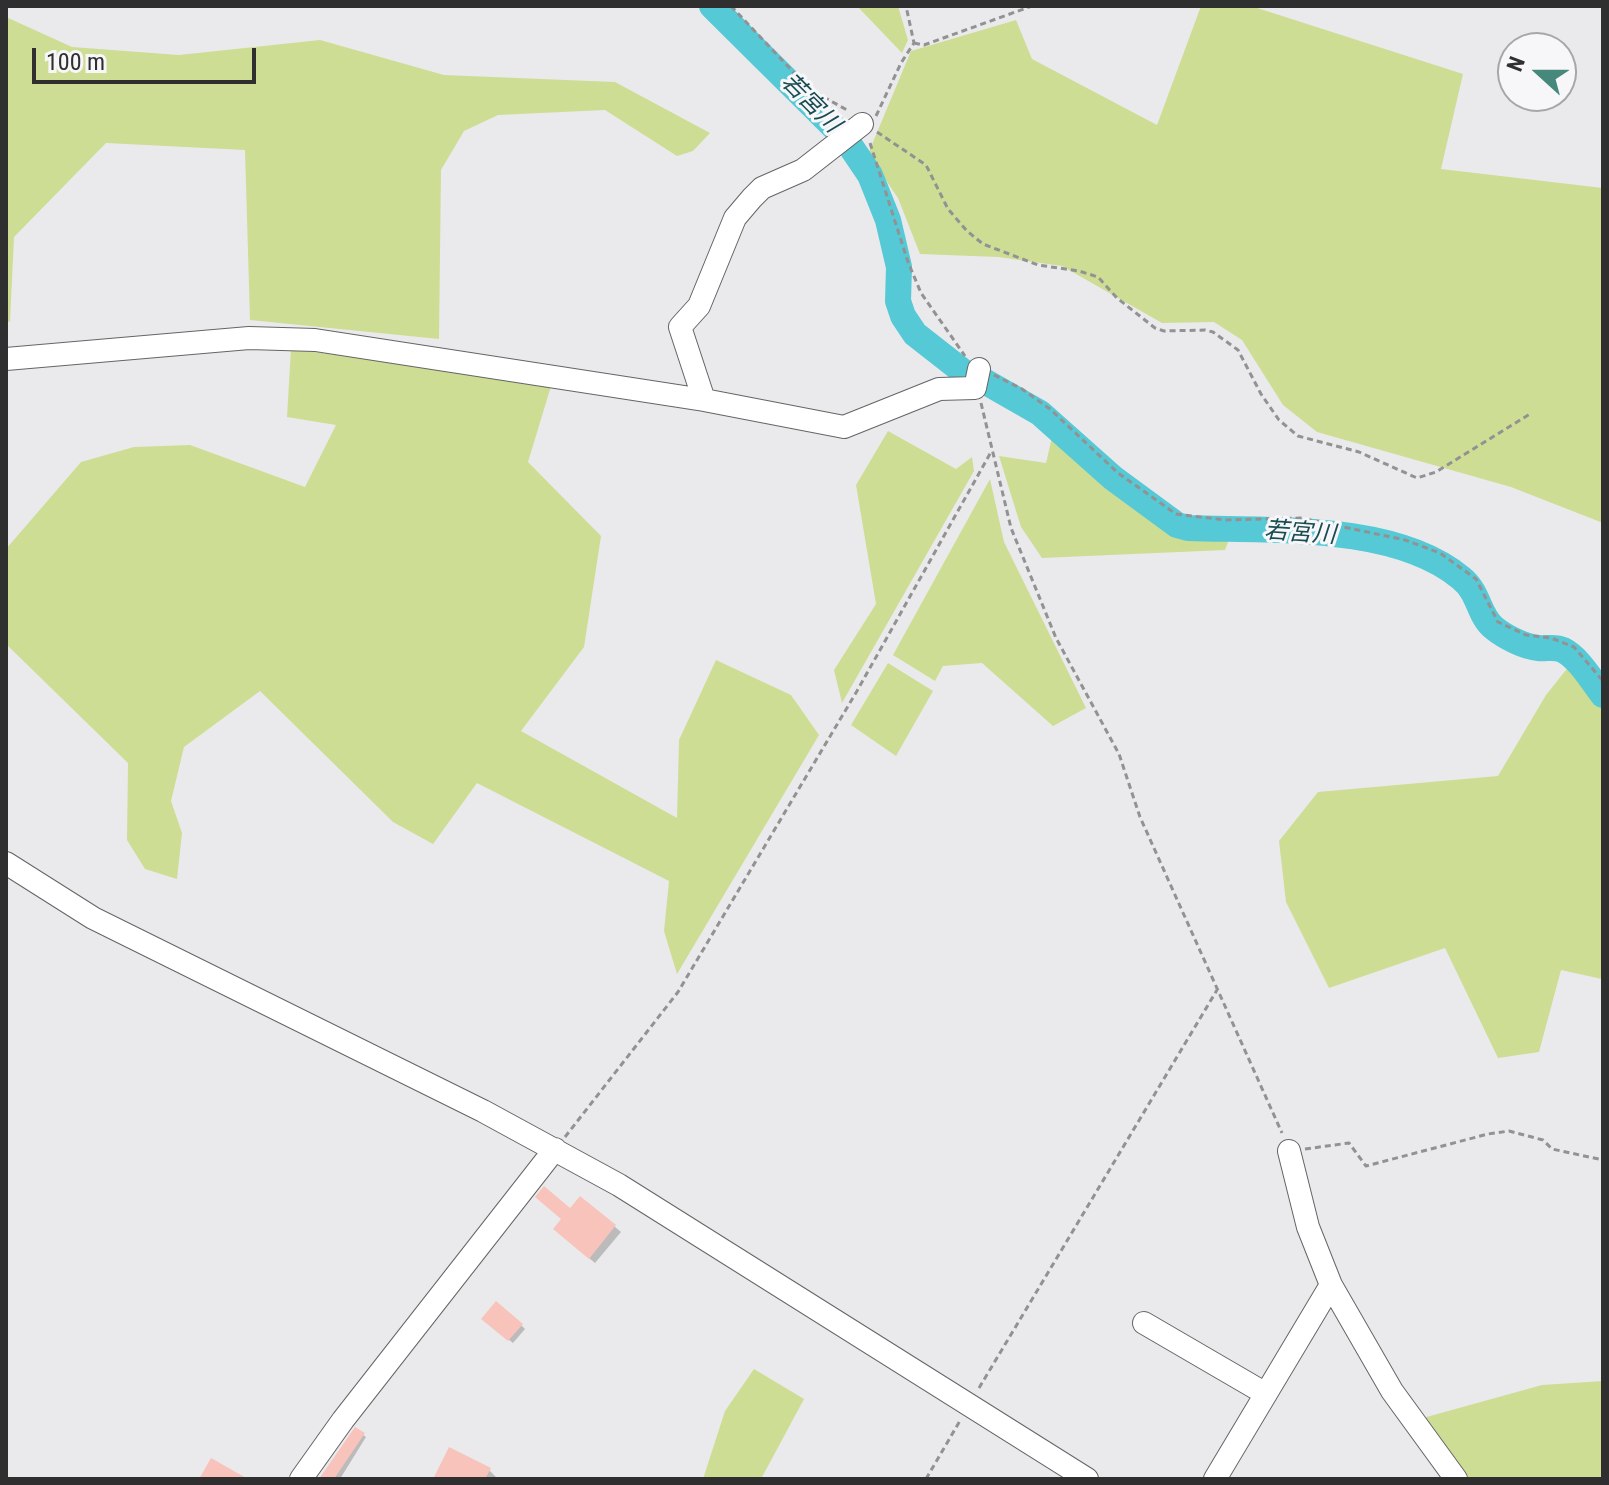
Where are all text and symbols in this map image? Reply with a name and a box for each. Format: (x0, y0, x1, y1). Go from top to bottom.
scale bar (36, 32, 260, 82)
north arrow (1497, 32, 1577, 112)
text: 100 m (46, 48, 105, 76)
text: N (1502, 53, 1530, 75)
water label: 若宮川 (774, 68, 846, 140)
water label: 若宮川 (1263, 517, 1337, 551)

